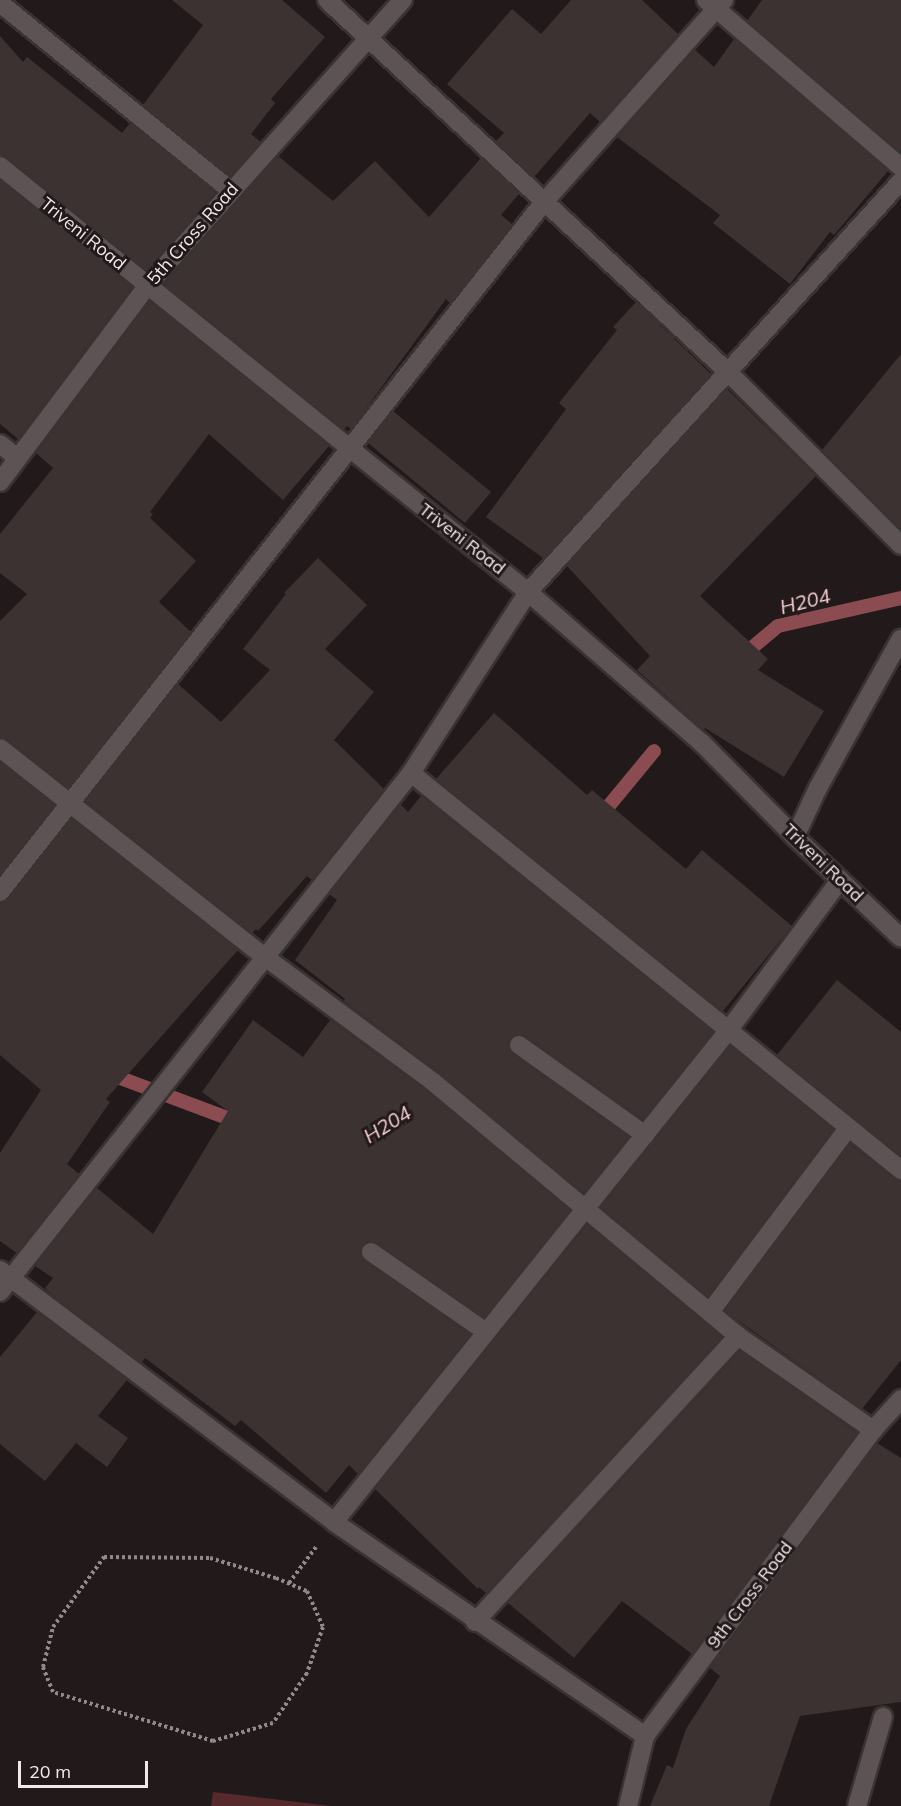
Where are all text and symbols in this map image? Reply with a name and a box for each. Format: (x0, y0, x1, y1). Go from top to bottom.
street label: 5th Cross Road (143, 179, 243, 289)
street label: Triveni Road (36, 193, 130, 275)
street label: Triveni Road (415, 499, 509, 579)
water label: H204 (777, 583, 833, 619)
street label: Triveni Road (778, 819, 868, 907)
water label: H204 (359, 1100, 415, 1148)
street label: 9th Cross Road (703, 1537, 797, 1653)
scale bar (21, 1749, 152, 1787)
text: 20 m (29, 1760, 71, 1783)

